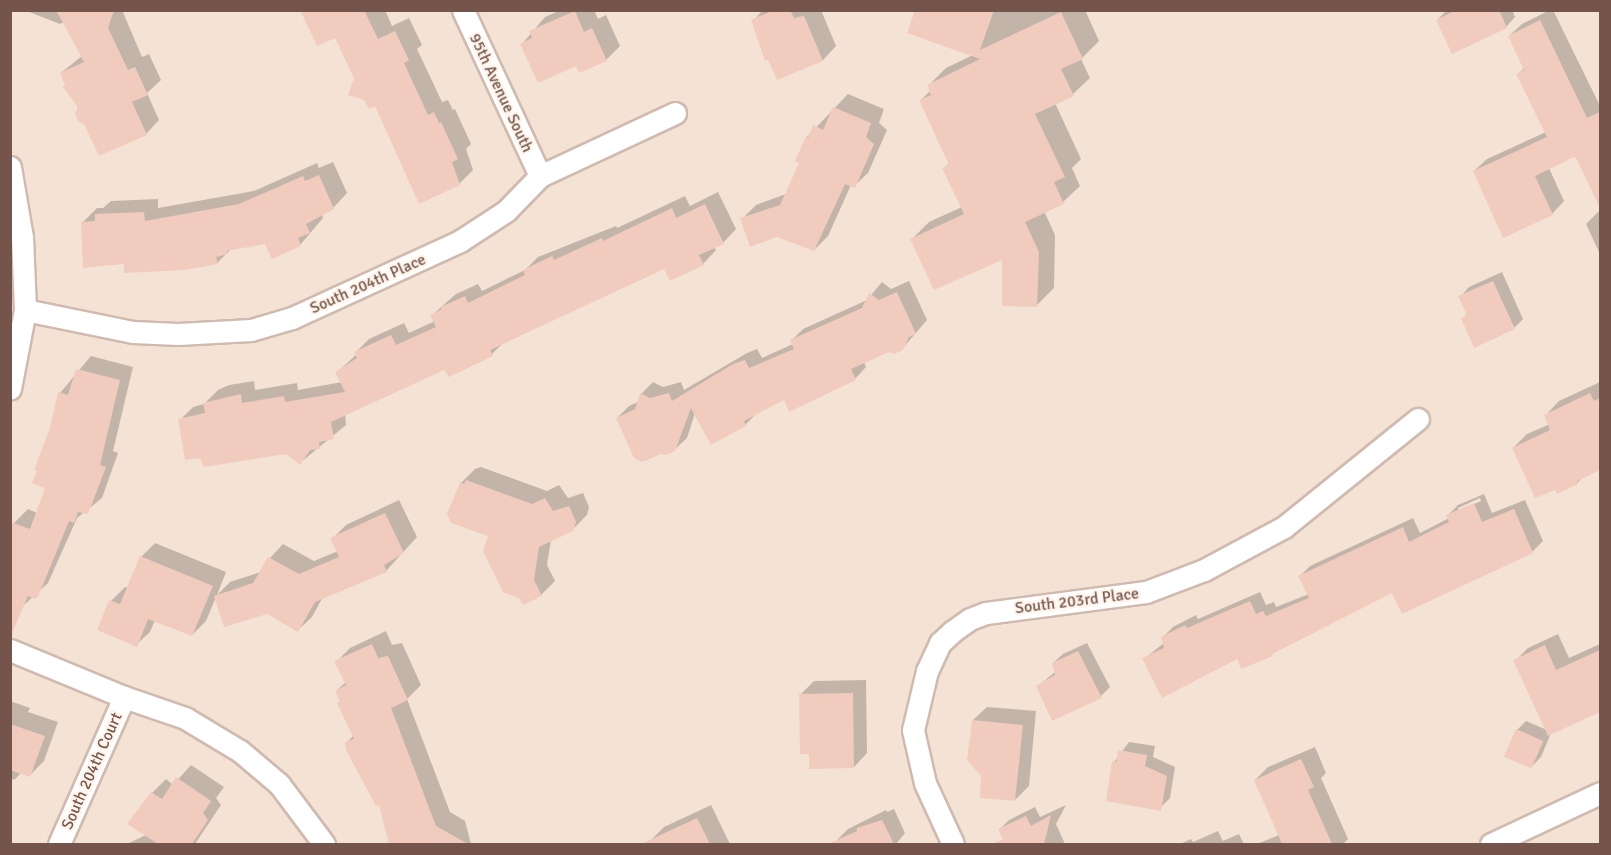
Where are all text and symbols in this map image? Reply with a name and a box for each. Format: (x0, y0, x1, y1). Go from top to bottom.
street label: 95th Avenue South (465, 31, 537, 155)
street label: South 204th Place (307, 250, 429, 318)
street label: South 203rd Place (1014, 584, 1140, 618)
street label: South 204th Court (58, 710, 126, 832)

